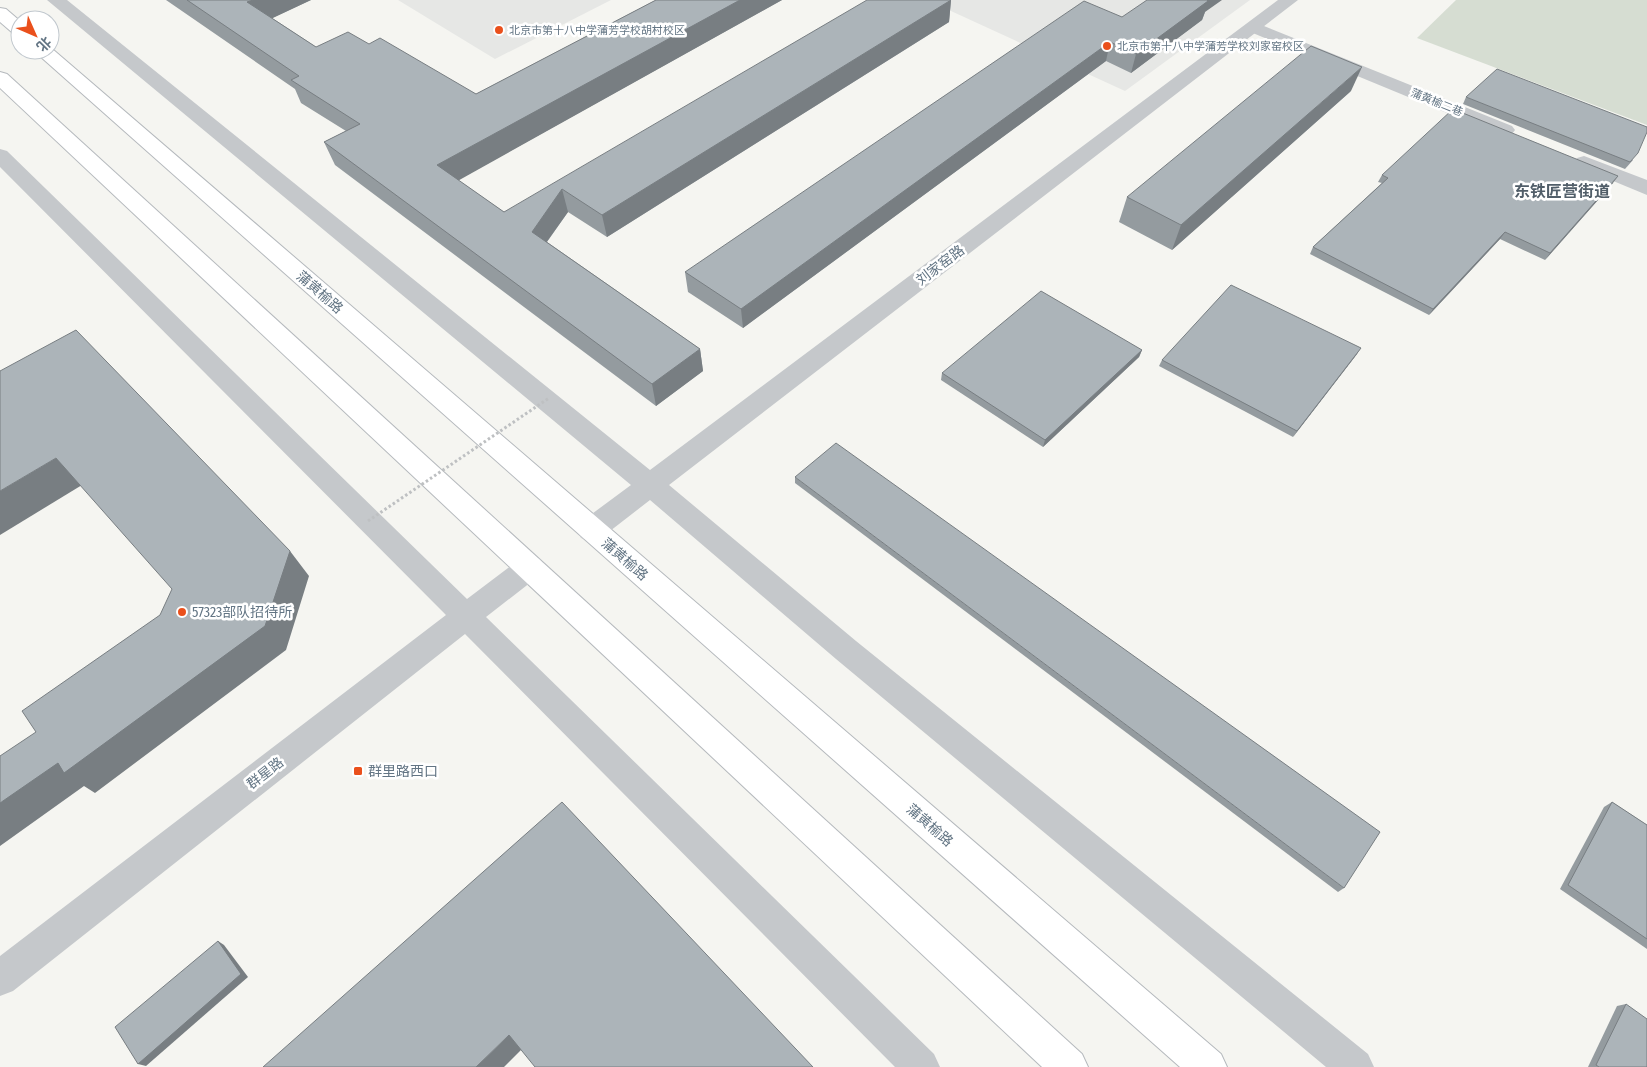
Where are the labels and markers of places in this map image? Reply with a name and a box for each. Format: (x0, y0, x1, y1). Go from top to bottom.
marker: 北京市第十八中学蒲芳学校胡村校区 (493, 24, 505, 36)
place label: 北京市第十八中学蒲芳学校胡村校区 (509, 24, 685, 37)
marker: 北京市第十八中学蒲芳学校刘家窑校区 (1101, 40, 1113, 52)
place label: 北京市第十八中学蒲芳学校刘家窑校区 (1117, 40, 1304, 53)
place label: 57323部队招待所 (192, 604, 292, 621)
marker: 57323部队招待所 (176, 606, 188, 618)
place label: 群里路西口 (368, 763, 438, 780)
marker: 群里路西口 (352, 765, 364, 777)

